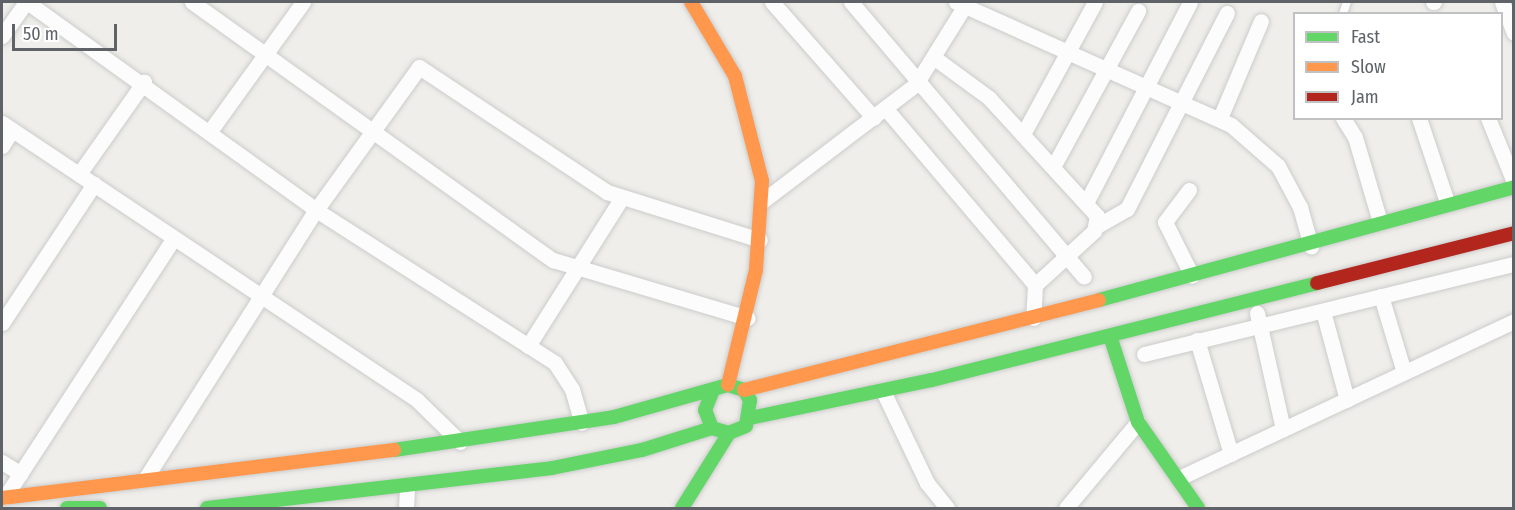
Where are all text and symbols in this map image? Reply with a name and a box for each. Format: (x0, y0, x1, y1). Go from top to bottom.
scale bar (15, 12, 120, 50)
legend (1293, 12, 1503, 120)
text: 50 m (23, 23, 59, 45)
text: Fast (1351, 26, 1380, 48)
text: Slow (1351, 56, 1386, 78)
text: Jam (1351, 86, 1379, 108)

